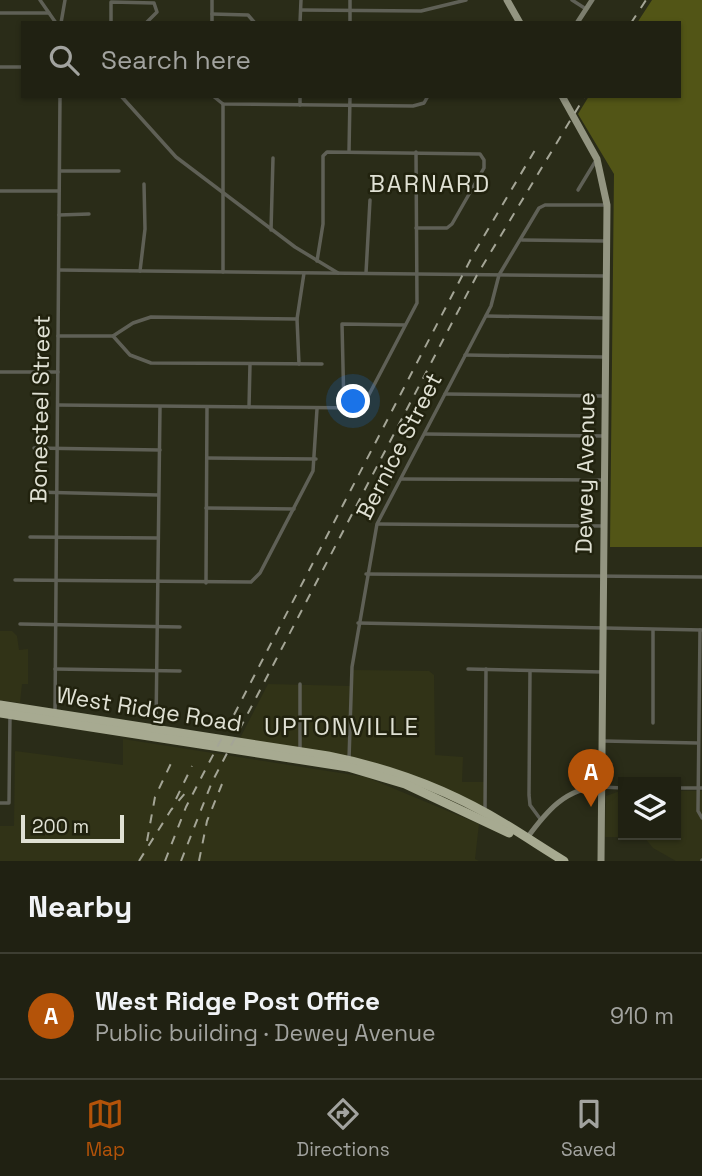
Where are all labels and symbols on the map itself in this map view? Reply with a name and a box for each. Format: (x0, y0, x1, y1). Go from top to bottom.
district label: BARNARD (369, 168, 491, 199)
street label: Bonesteel Street (23, 315, 57, 503)
street label: Bernice Street (349, 368, 449, 524)
your location (336, 384, 370, 418)
street label: Dewey Avenue (569, 392, 601, 554)
street label: West Ridge Road (54, 680, 244, 738)
district label: UPTONVILLE (264, 711, 420, 742)
pin: A (568, 749, 614, 807)
scale bar (21, 812, 124, 844)

